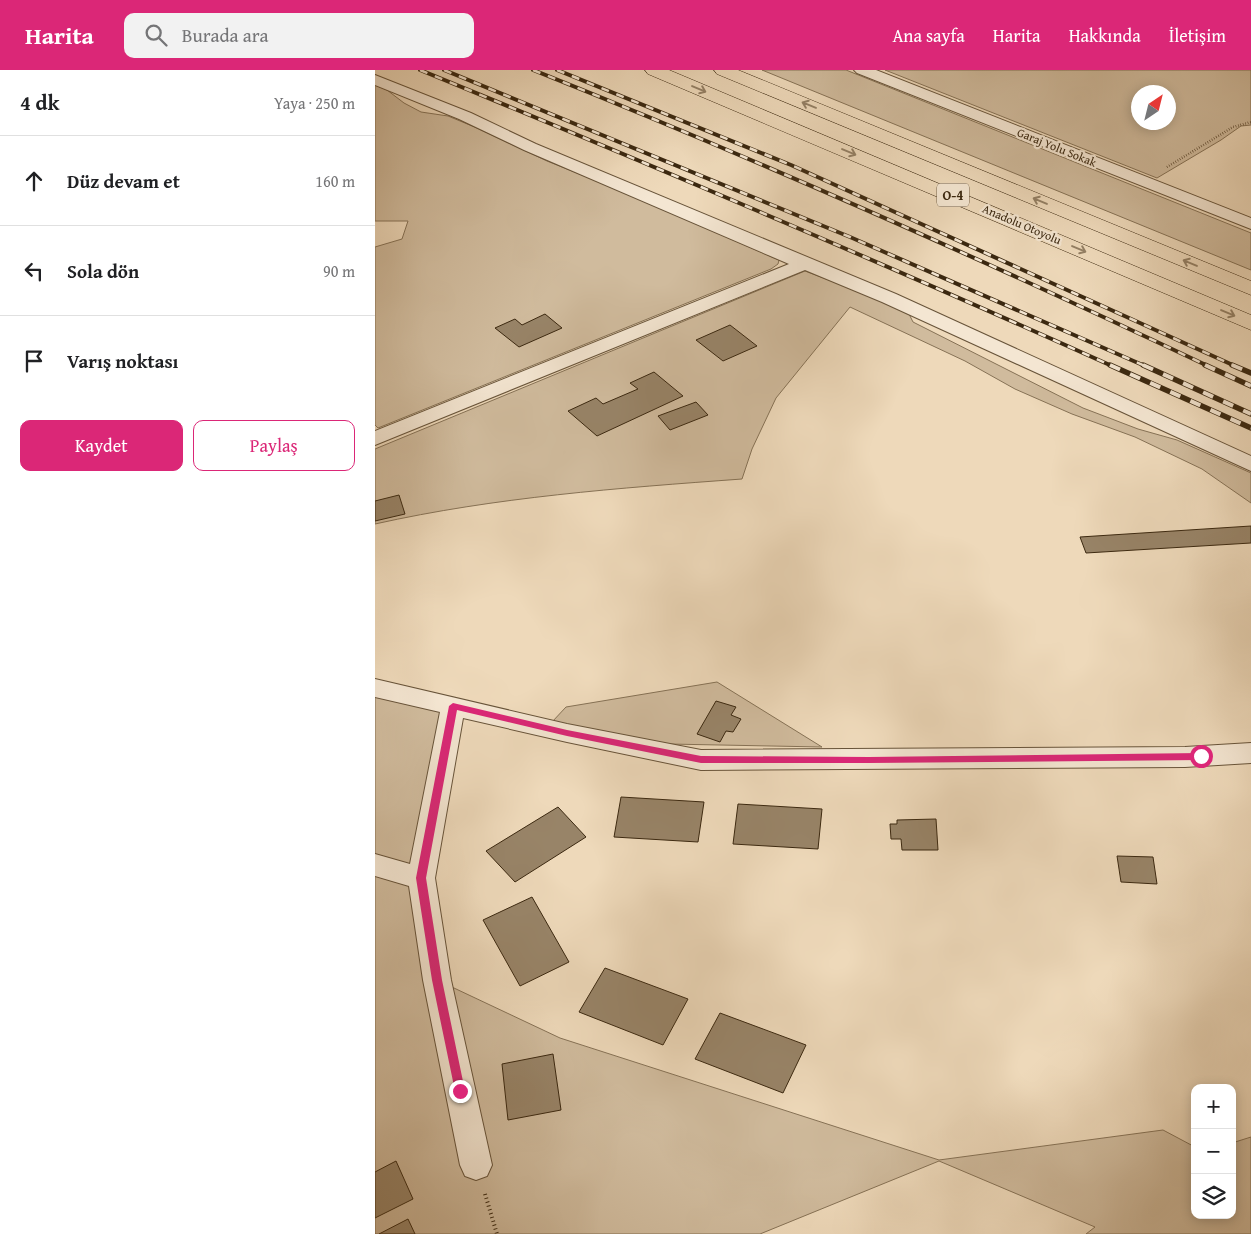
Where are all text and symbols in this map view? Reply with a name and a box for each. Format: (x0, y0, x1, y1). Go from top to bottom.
search box (124, 13, 474, 58)
text: Harita (25, 18, 94, 53)
icon: search (142, 21, 170, 49)
text: Burada ara (182, 21, 268, 49)
text: Ana sayfa (892, 22, 965, 49)
text: Harita (993, 22, 1041, 49)
text: Hakkında (1069, 22, 1141, 49)
text: İletişim (1169, 22, 1226, 49)
one-way arrow (691, 84, 706, 94)
north arrow (1131, 85, 1176, 130)
text: 4 dk (20, 87, 60, 118)
text: Yaya · 250 m (274, 91, 355, 115)
one-way arrow (802, 100, 817, 109)
street label: Garaj Yolu Sokak (1015, 123, 1100, 171)
one-way arrow (841, 147, 856, 157)
icon: ahead (20, 167, 48, 195)
text: Düz devam et (67, 167, 180, 195)
text: 160 m (315, 169, 355, 193)
road number: O-4 (937, 184, 969, 206)
one-way arrow (1033, 195, 1048, 205)
street label: Anadolu Otoyolu (980, 200, 1064, 248)
one-way arrow (1071, 244, 1086, 254)
icon: left (20, 257, 48, 285)
text: Sola dön (67, 257, 139, 285)
one-way arrow (1183, 258, 1198, 268)
text: 90 m (323, 259, 355, 283)
one-way arrow (1220, 309, 1235, 319)
icon: arrive (20, 347, 48, 375)
text: Varış noktası (67, 347, 178, 375)
button: Kaydet (20, 420, 183, 471)
button: Paylaş (193, 420, 355, 471)
route start (1190, 745, 1213, 768)
route end (449, 1080, 472, 1103)
map controls (1191, 1084, 1236, 1219)
button: + (1191, 1084, 1236, 1129)
button: − (1191, 1129, 1236, 1174)
button: layers (1191, 1174, 1236, 1219)

